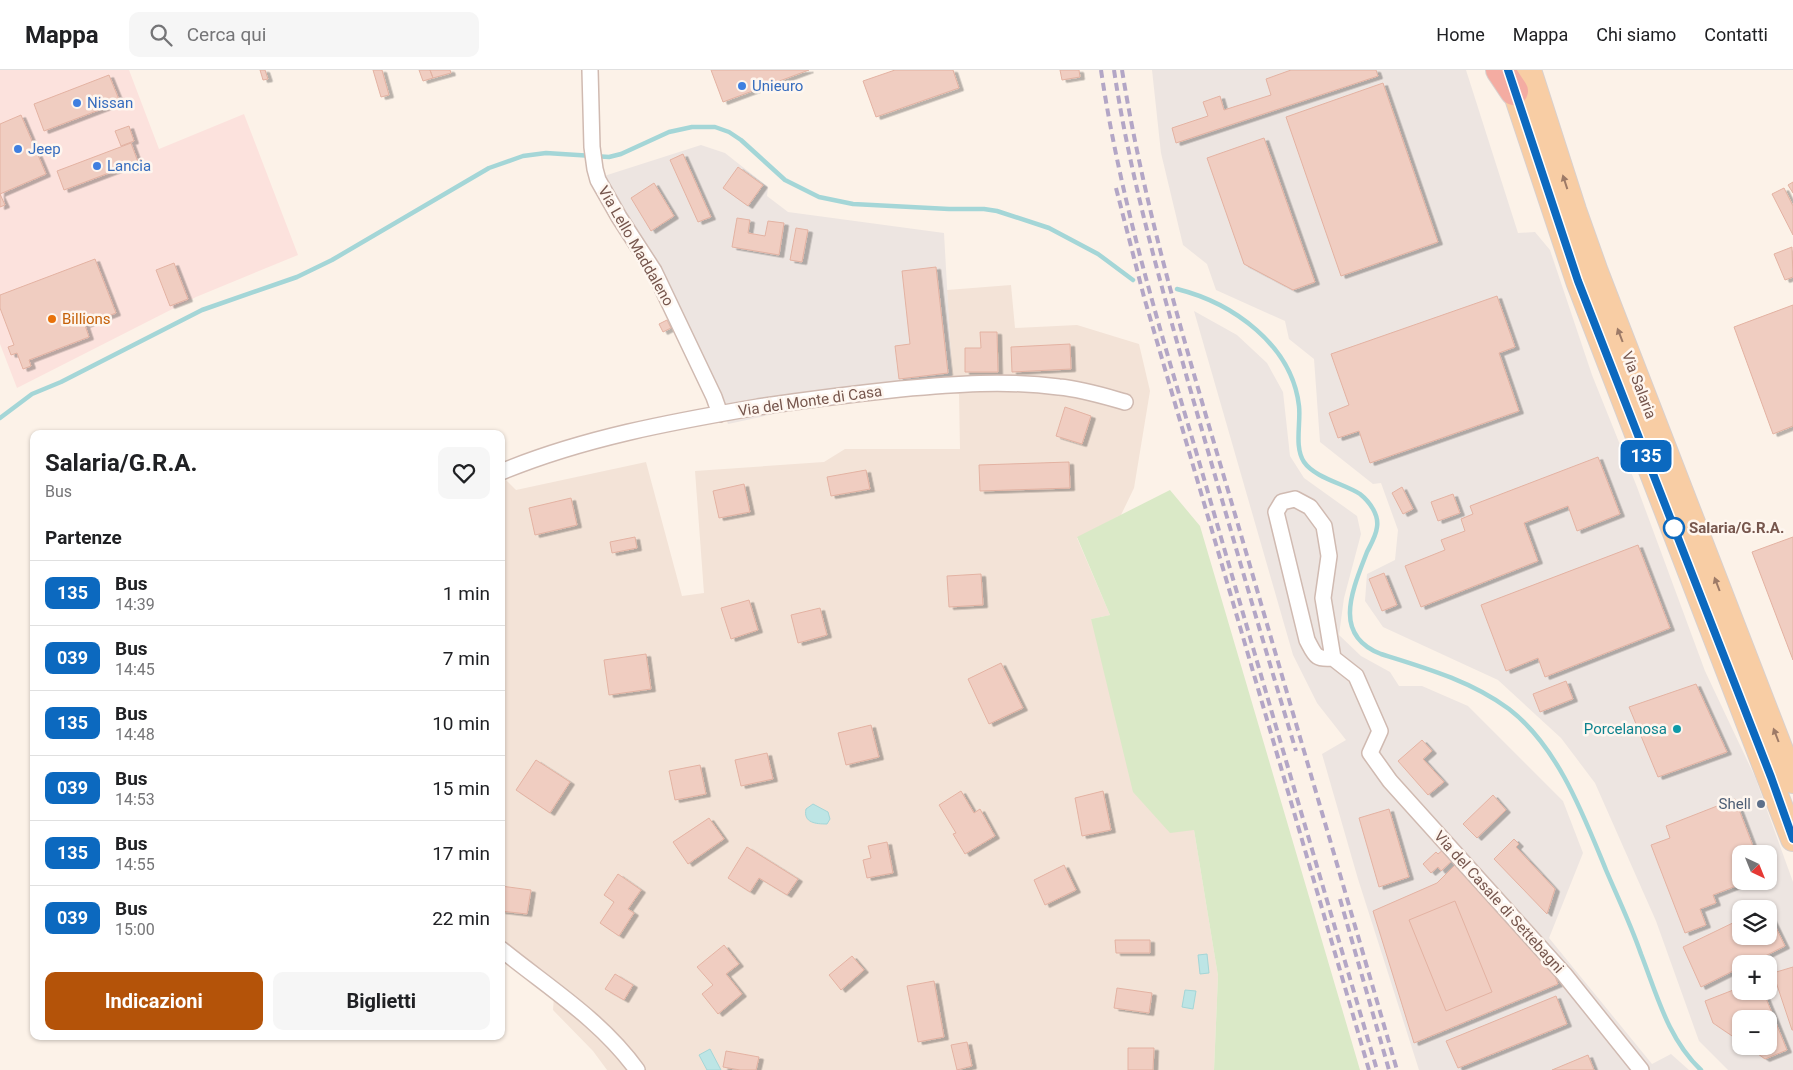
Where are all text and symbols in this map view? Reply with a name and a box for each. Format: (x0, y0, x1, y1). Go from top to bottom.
search box (129, 12, 479, 57)
text: Mappa (25, 21, 99, 49)
icon: search (147, 21, 175, 49)
text: Cerca qui (187, 23, 266, 46)
text: Home (1436, 24, 1485, 45)
text: Mappa (1513, 24, 1568, 45)
text: Chi siamo (1596, 24, 1676, 45)
text: Contatti (1704, 24, 1768, 45)
place label: Unieuro (752, 77, 803, 95)
marker: Unieuro (736, 80, 748, 92)
place label: Nissan (87, 94, 133, 112)
marker: Nissan (71, 97, 83, 109)
place label: Jeep (28, 140, 61, 158)
marker: Jeep (12, 143, 24, 155)
place label: Lancia (107, 157, 151, 175)
marker: Lancia (91, 160, 103, 172)
one-way arrow (1560, 174, 1568, 189)
street label: Via Lello Maddaleno (594, 183, 678, 309)
place label: Billions (62, 310, 111, 328)
marker: Billions (46, 313, 58, 325)
one-way arrow (1616, 327, 1623, 342)
street label: Via Salaria (1618, 349, 1660, 421)
street label: Via del Monte di Casa (737, 382, 883, 420)
line badge: 135 (1617, 440, 1675, 472)
text: 135 (1631, 445, 1661, 466)
button: heart (438, 447, 490, 499)
text: Salaria/G.R.A. (45, 449, 197, 477)
text: Bus (45, 482, 72, 501)
marker: Salaria/G.R.A. (1663, 517, 1685, 539)
place label: Salaria/G.R.A. (1689, 519, 1784, 537)
text: Partenze (45, 526, 122, 549)
text: Bus (115, 572, 148, 595)
one-way arrow (1712, 577, 1720, 591)
text: 135 (57, 582, 88, 603)
text: 1 min (443, 582, 490, 605)
text: 14:39 (115, 595, 155, 614)
text: Bus (115, 637, 148, 660)
text: 039 (57, 647, 88, 668)
text: 7 min (443, 647, 490, 670)
text: 14:45 (115, 660, 155, 679)
text: Bus (115, 702, 148, 725)
text: 135 (57, 712, 88, 733)
text: 10 min (432, 712, 490, 735)
place label: Porcelanosa (1584, 720, 1667, 738)
marker: Porcelanosa (1671, 723, 1683, 735)
text: 14:48 (115, 725, 155, 744)
one-way arrow (1771, 728, 1779, 742)
text: Bus (115, 767, 148, 790)
text: 039 (57, 777, 88, 798)
text: 15 min (432, 777, 490, 800)
text: 14:53 (115, 790, 155, 809)
place label: Shell (1719, 795, 1751, 813)
marker: Shell (1755, 798, 1767, 810)
street label: Via del Casale di Settebagni (1430, 827, 1568, 977)
text: Bus (115, 832, 148, 855)
text: 135 (57, 842, 88, 863)
text: 17 min (432, 842, 490, 865)
north arrow (1732, 845, 1778, 890)
map controls (1732, 845, 1777, 1055)
text: 14:55 (115, 855, 155, 874)
text: Bus (115, 897, 148, 920)
button: layers (1732, 900, 1777, 945)
text: 039 (57, 907, 88, 928)
text: 22 min (432, 907, 490, 930)
text: 15:00 (115, 920, 155, 939)
button: + (1732, 955, 1777, 1000)
button: Indicazioni (45, 972, 263, 1030)
button: Biglietti (273, 972, 490, 1030)
button: − (1732, 1010, 1777, 1055)

